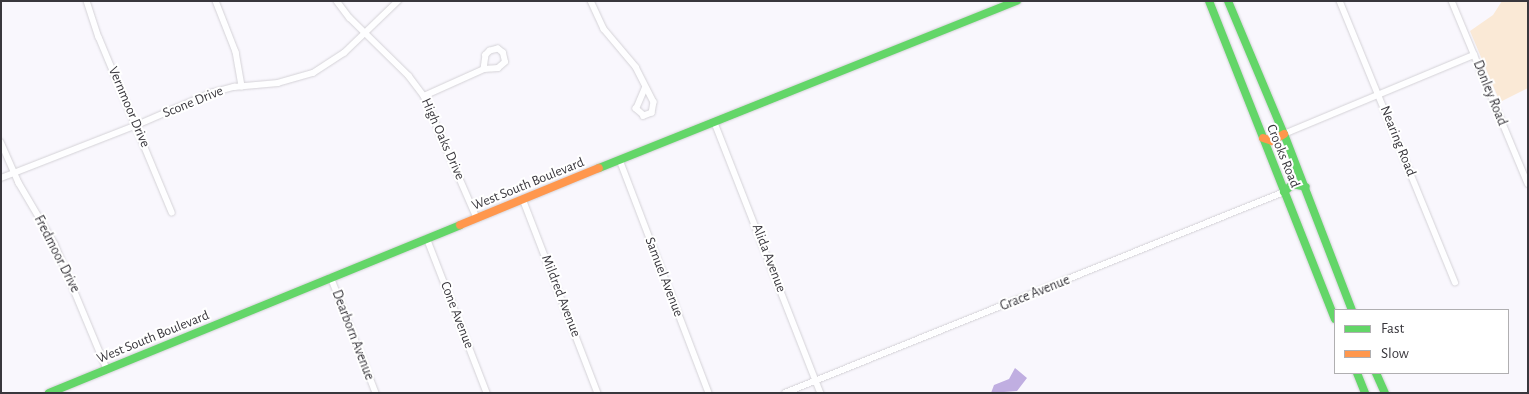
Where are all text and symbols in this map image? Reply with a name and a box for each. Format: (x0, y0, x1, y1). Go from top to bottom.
street label: Donley Road (1469, 58, 1511, 128)
street label: Vernmoor Drive (104, 64, 154, 150)
street label: Scone Drive (160, 82, 226, 122)
street label: High Oaks Drive (417, 96, 469, 182)
street label: Nearing Road (1376, 103, 1420, 179)
street label: Crooks Road (1263, 122, 1303, 190)
street label: West South Boulevard (469, 154, 587, 214)
street label: Fredmoor Drive (30, 213, 84, 295)
street label: Alida Avenue (748, 221, 790, 295)
street label: Samuel Avenue (641, 235, 687, 319)
street label: Mildred Avenue (538, 253, 584, 339)
street label: Grace Avenue (998, 271, 1072, 315)
street label: Cone Avenue (437, 279, 477, 351)
street label: Dearborn Avenue (328, 288, 378, 382)
street label: West South Boulevard (94, 307, 212, 367)
legend (1334, 309, 1509, 374)
text: Fast (1381, 321, 1404, 336)
text: Slow (1381, 346, 1409, 361)

